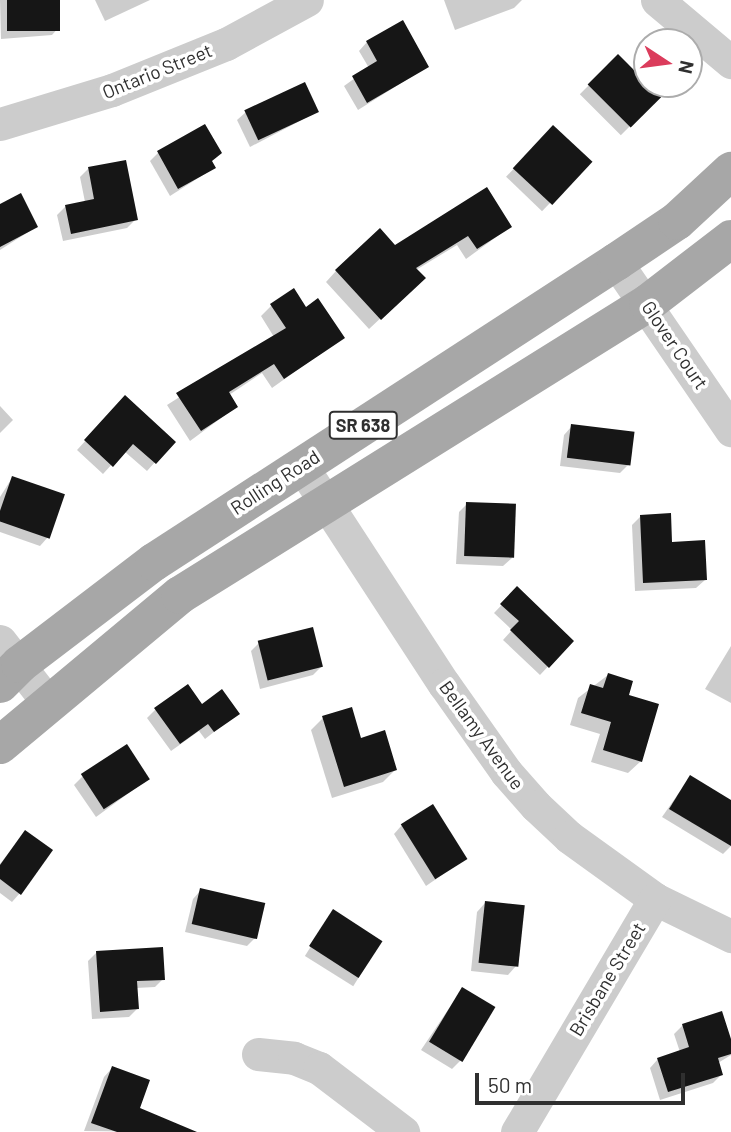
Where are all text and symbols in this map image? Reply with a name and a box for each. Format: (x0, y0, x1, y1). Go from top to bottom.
north arrow (633, 28, 703, 98)
street label: Ontario Street (99, 39, 215, 103)
text: N (674, 59, 700, 76)
street label: Glover Court (637, 296, 713, 394)
road number: SR 638 (328, 410, 398, 440)
street label: Rolling Road (226, 445, 324, 519)
street label: Bellamy Avenue (435, 676, 529, 794)
street label: Brisbane Street (564, 918, 650, 1040)
scale bar (479, 1058, 689, 1102)
text: 50 m (488, 1072, 532, 1097)

